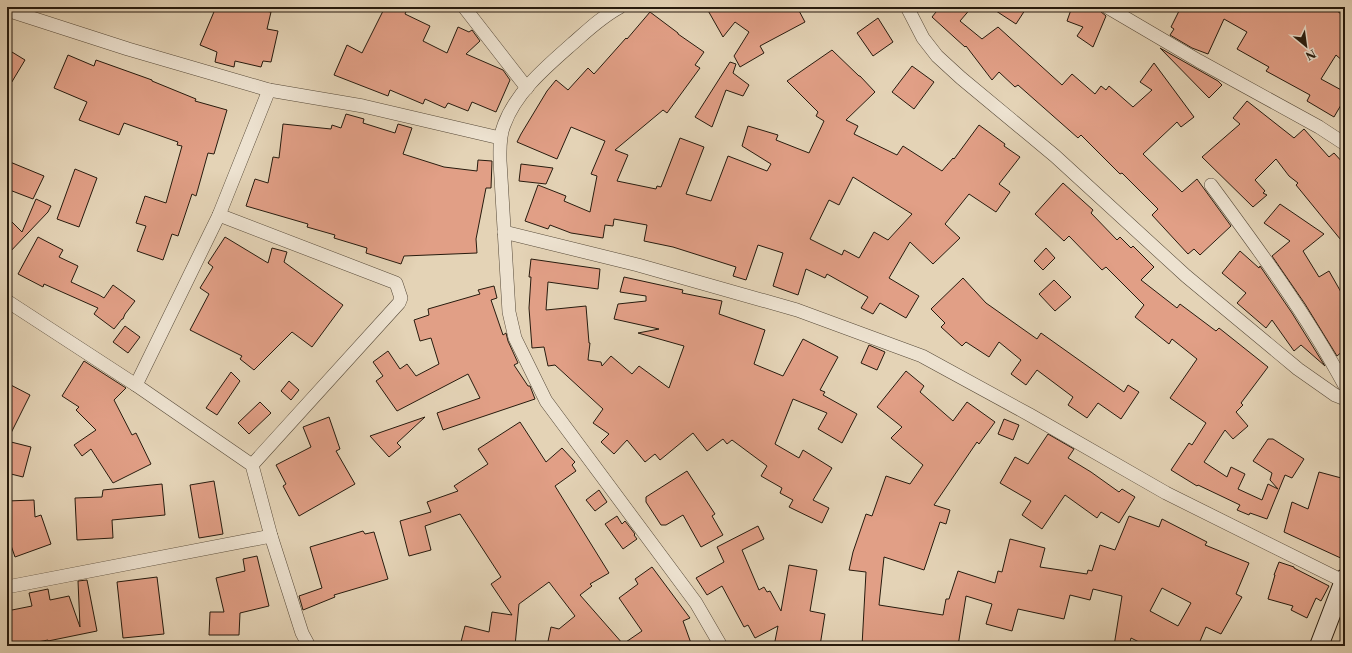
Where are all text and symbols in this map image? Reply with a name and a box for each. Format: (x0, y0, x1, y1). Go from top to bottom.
north arrow (1286, 26, 1326, 66)
text: N (1303, 46, 1318, 63)

